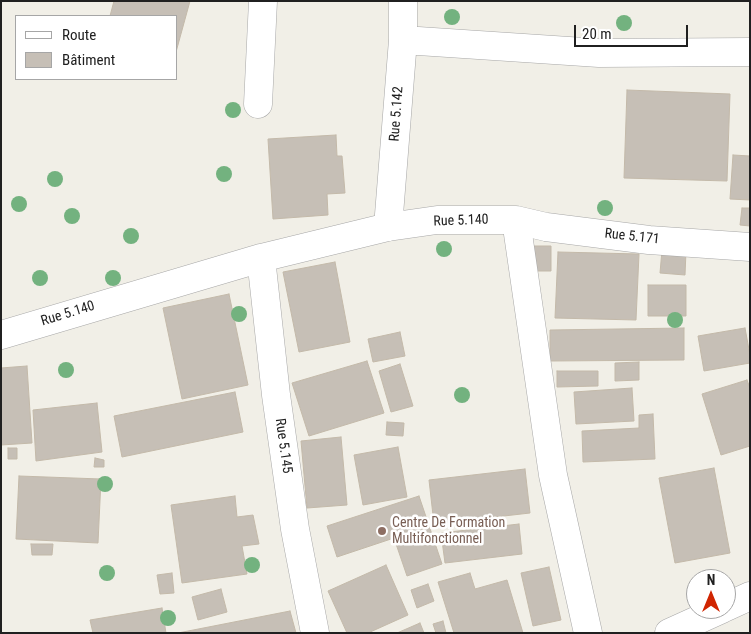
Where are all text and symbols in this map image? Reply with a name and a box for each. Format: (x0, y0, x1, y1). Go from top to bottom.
legend (15, 15, 178, 80)
scale bar (576, 15, 690, 47)
text: 20 m (582, 25, 612, 43)
text: Route (62, 26, 96, 44)
text: Bâtiment (62, 51, 115, 69)
street label: Rue 5.142 (387, 86, 407, 142)
street label: Rue 5.140 (433, 212, 489, 230)
street label: Rue 5.171 (604, 226, 660, 248)
street label: Rue 5.140 (39, 298, 97, 330)
street label: Rue 5.145 (271, 417, 295, 475)
place label: Centre De Formation Multifonctionnel (392, 515, 505, 548)
marker: Centre De Formation Multifonctionnel (376, 525, 388, 537)
north arrow (686, 569, 736, 619)
text: N (707, 572, 715, 588)

